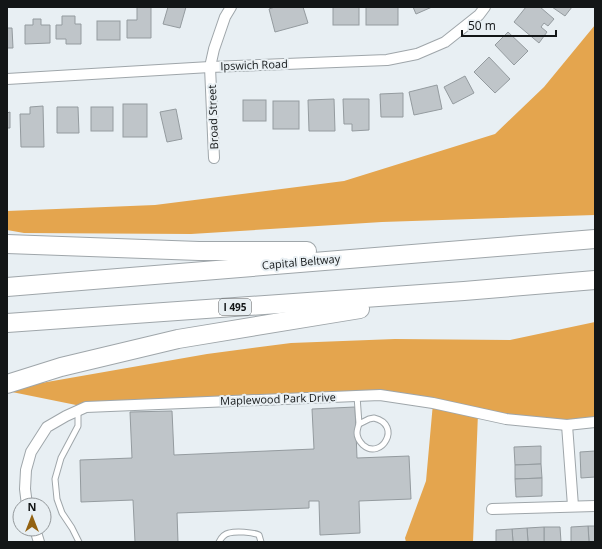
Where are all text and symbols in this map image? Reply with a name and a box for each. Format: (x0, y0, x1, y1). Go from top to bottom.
scale bar (462, 12, 556, 38)
text: 50 m (468, 17, 496, 34)
street label: Ipswich Road (220, 56, 288, 73)
street label: Broad Street (204, 84, 221, 150)
street label: Capital Beltway (261, 251, 341, 272)
road number: I 495 (219, 299, 251, 315)
street label: Maplewood Park Drive (220, 389, 336, 408)
north arrow (12, 497, 52, 537)
text: N (28, 499, 36, 514)

